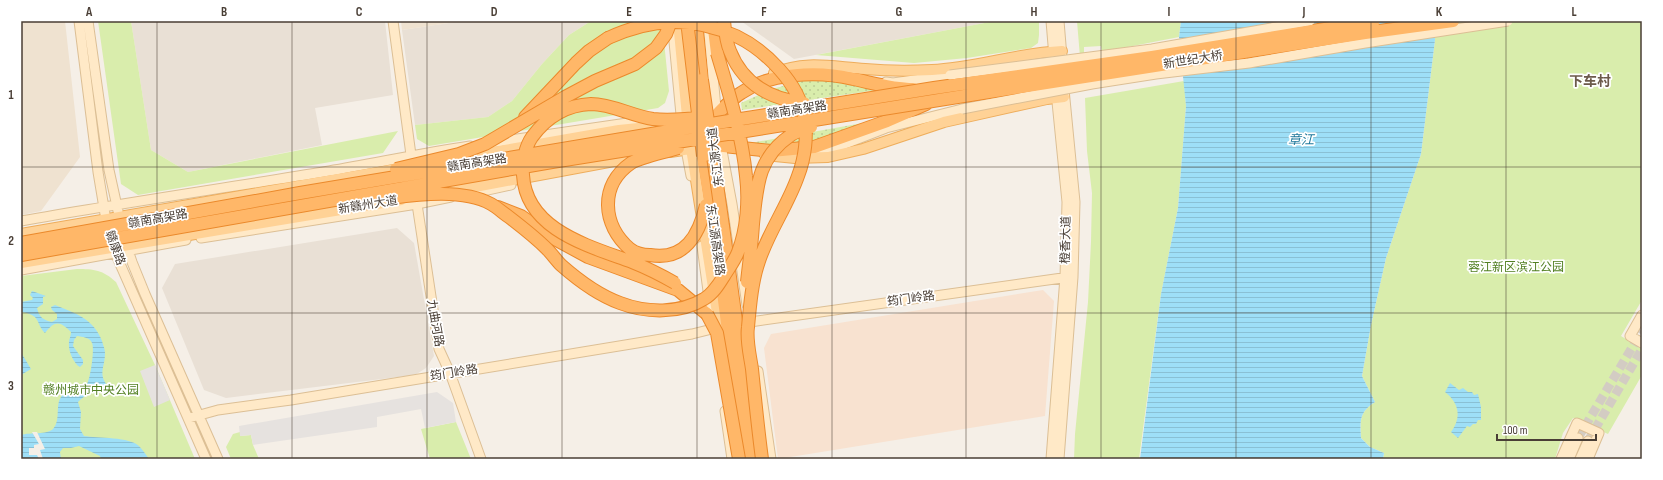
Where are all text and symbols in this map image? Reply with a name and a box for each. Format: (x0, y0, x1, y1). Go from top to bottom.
text: A (85, 4, 93, 20)
text: B (221, 4, 227, 20)
text: C (356, 4, 363, 20)
text: D (491, 4, 498, 20)
text: E (626, 4, 632, 20)
text: F (761, 4, 767, 20)
text: G (896, 4, 903, 20)
text: H (1031, 4, 1038, 20)
text: I (1168, 4, 1171, 20)
text: J (1302, 4, 1306, 20)
text: K (1436, 4, 1443, 20)
text: L (1571, 4, 1577, 20)
street label: 新世纪大桥 (1162, 48, 1224, 72)
district label: 下车村 (1569, 73, 1611, 90)
text: 1 (8, 87, 14, 103)
street label: 赣南高架路 (766, 98, 828, 122)
street label: 东江源大道 (705, 126, 727, 188)
water label: 章江 (1288, 132, 1316, 148)
street label: 赣南高架路 (446, 151, 508, 175)
street label: 新赣州大道 (337, 193, 399, 217)
street label: 东江源高架路 (703, 203, 727, 277)
street label: 赣南高架路 (127, 206, 189, 232)
street label: 橙香大道 (1058, 216, 1074, 264)
street label: 赣康路 (102, 229, 128, 267)
text: 2 (8, 233, 14, 249)
park label: 蓉江新区滨江公园 (1468, 260, 1564, 275)
street label: 筠门岭路 (886, 288, 936, 310)
street label: 九曲河路 (423, 298, 447, 348)
street label: 筠门岭路 (429, 362, 479, 384)
text: 3 (8, 378, 14, 394)
park label: 赣州城市中央公园 (43, 383, 139, 398)
scale bar (1497, 416, 1596, 442)
text: 100 m (1503, 423, 1528, 438)

